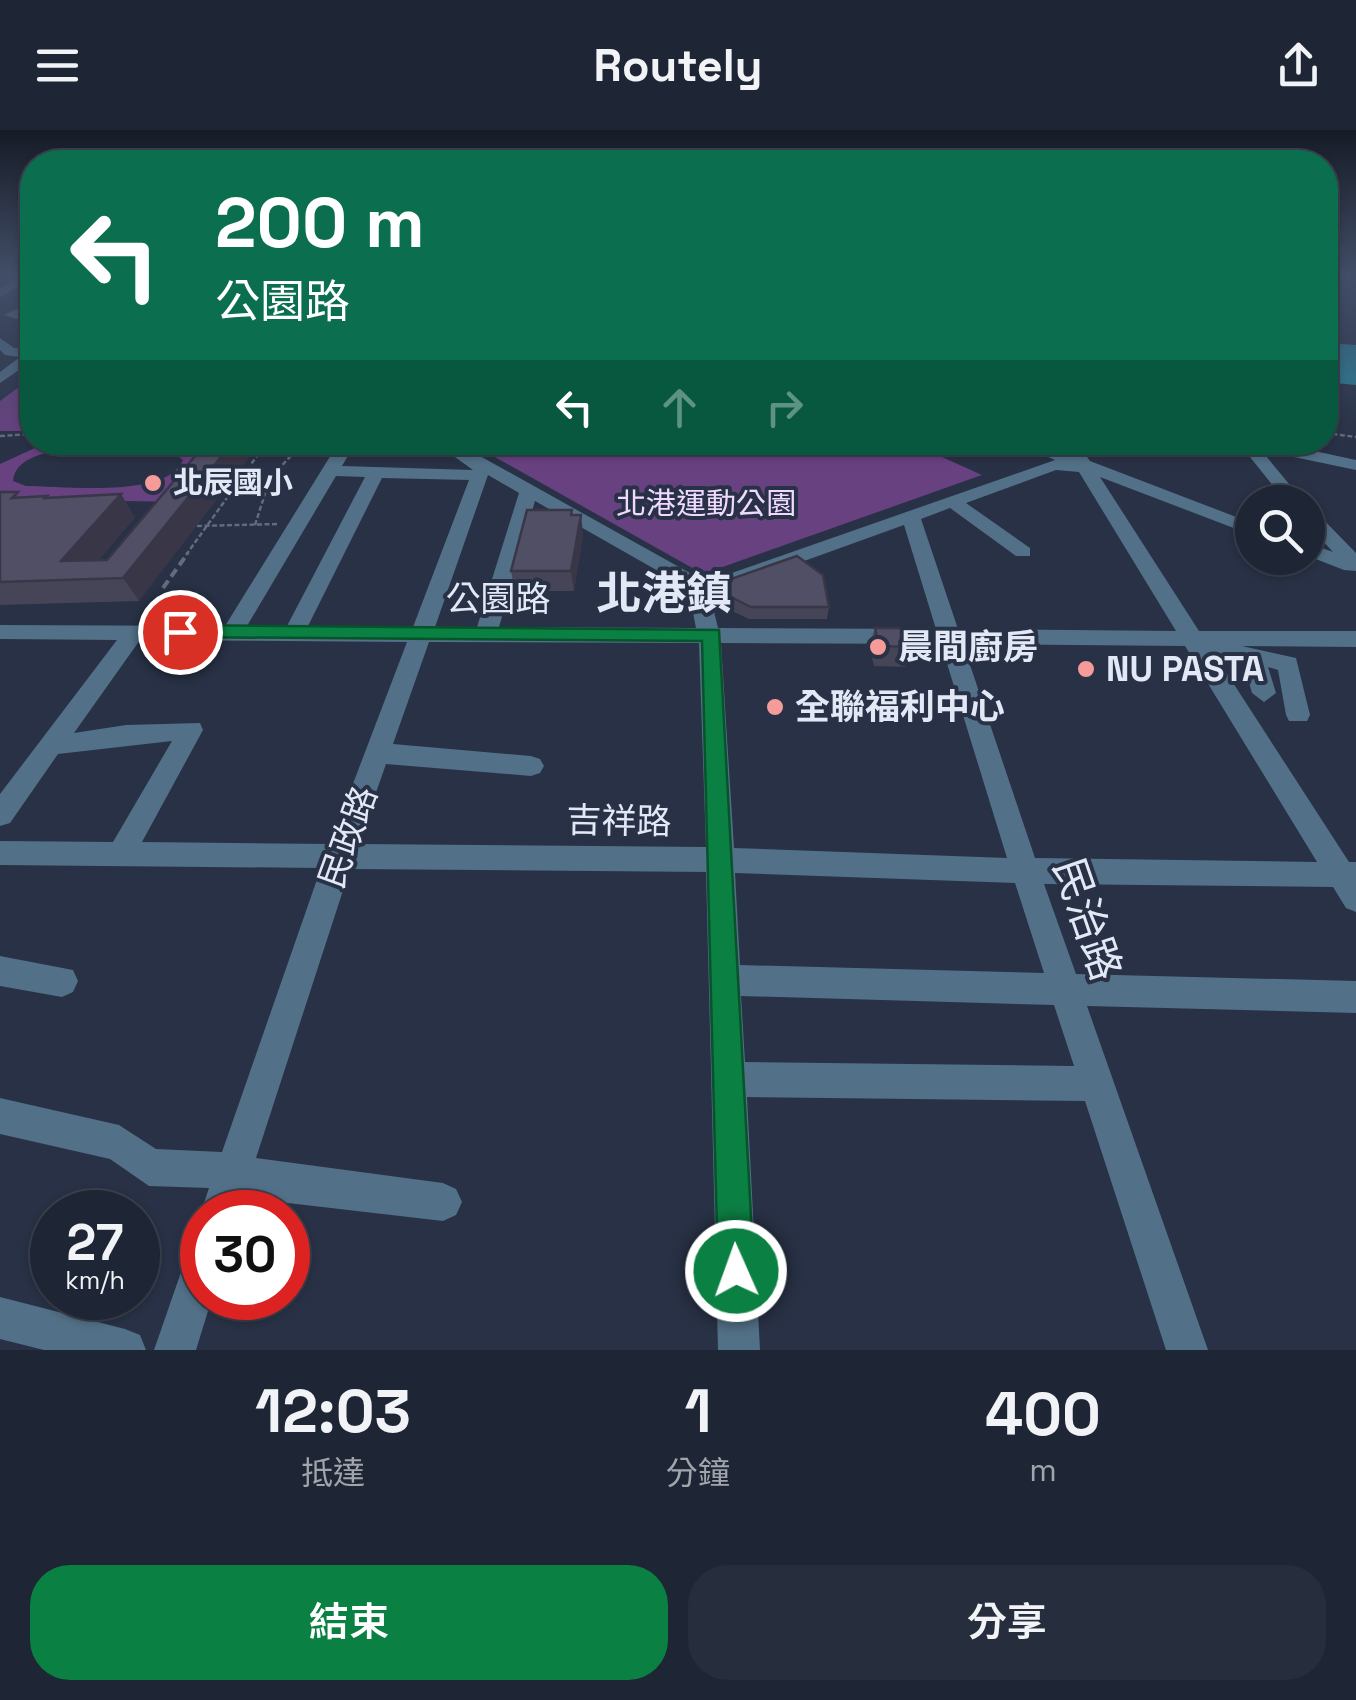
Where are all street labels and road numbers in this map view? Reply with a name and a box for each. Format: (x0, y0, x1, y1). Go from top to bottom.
street label: 公園路 (445, 577, 551, 621)
street label: 民政路 (309, 780, 387, 894)
street label: 吉祥路 (566, 798, 672, 844)
street label: 民治路 (1042, 851, 1133, 987)

